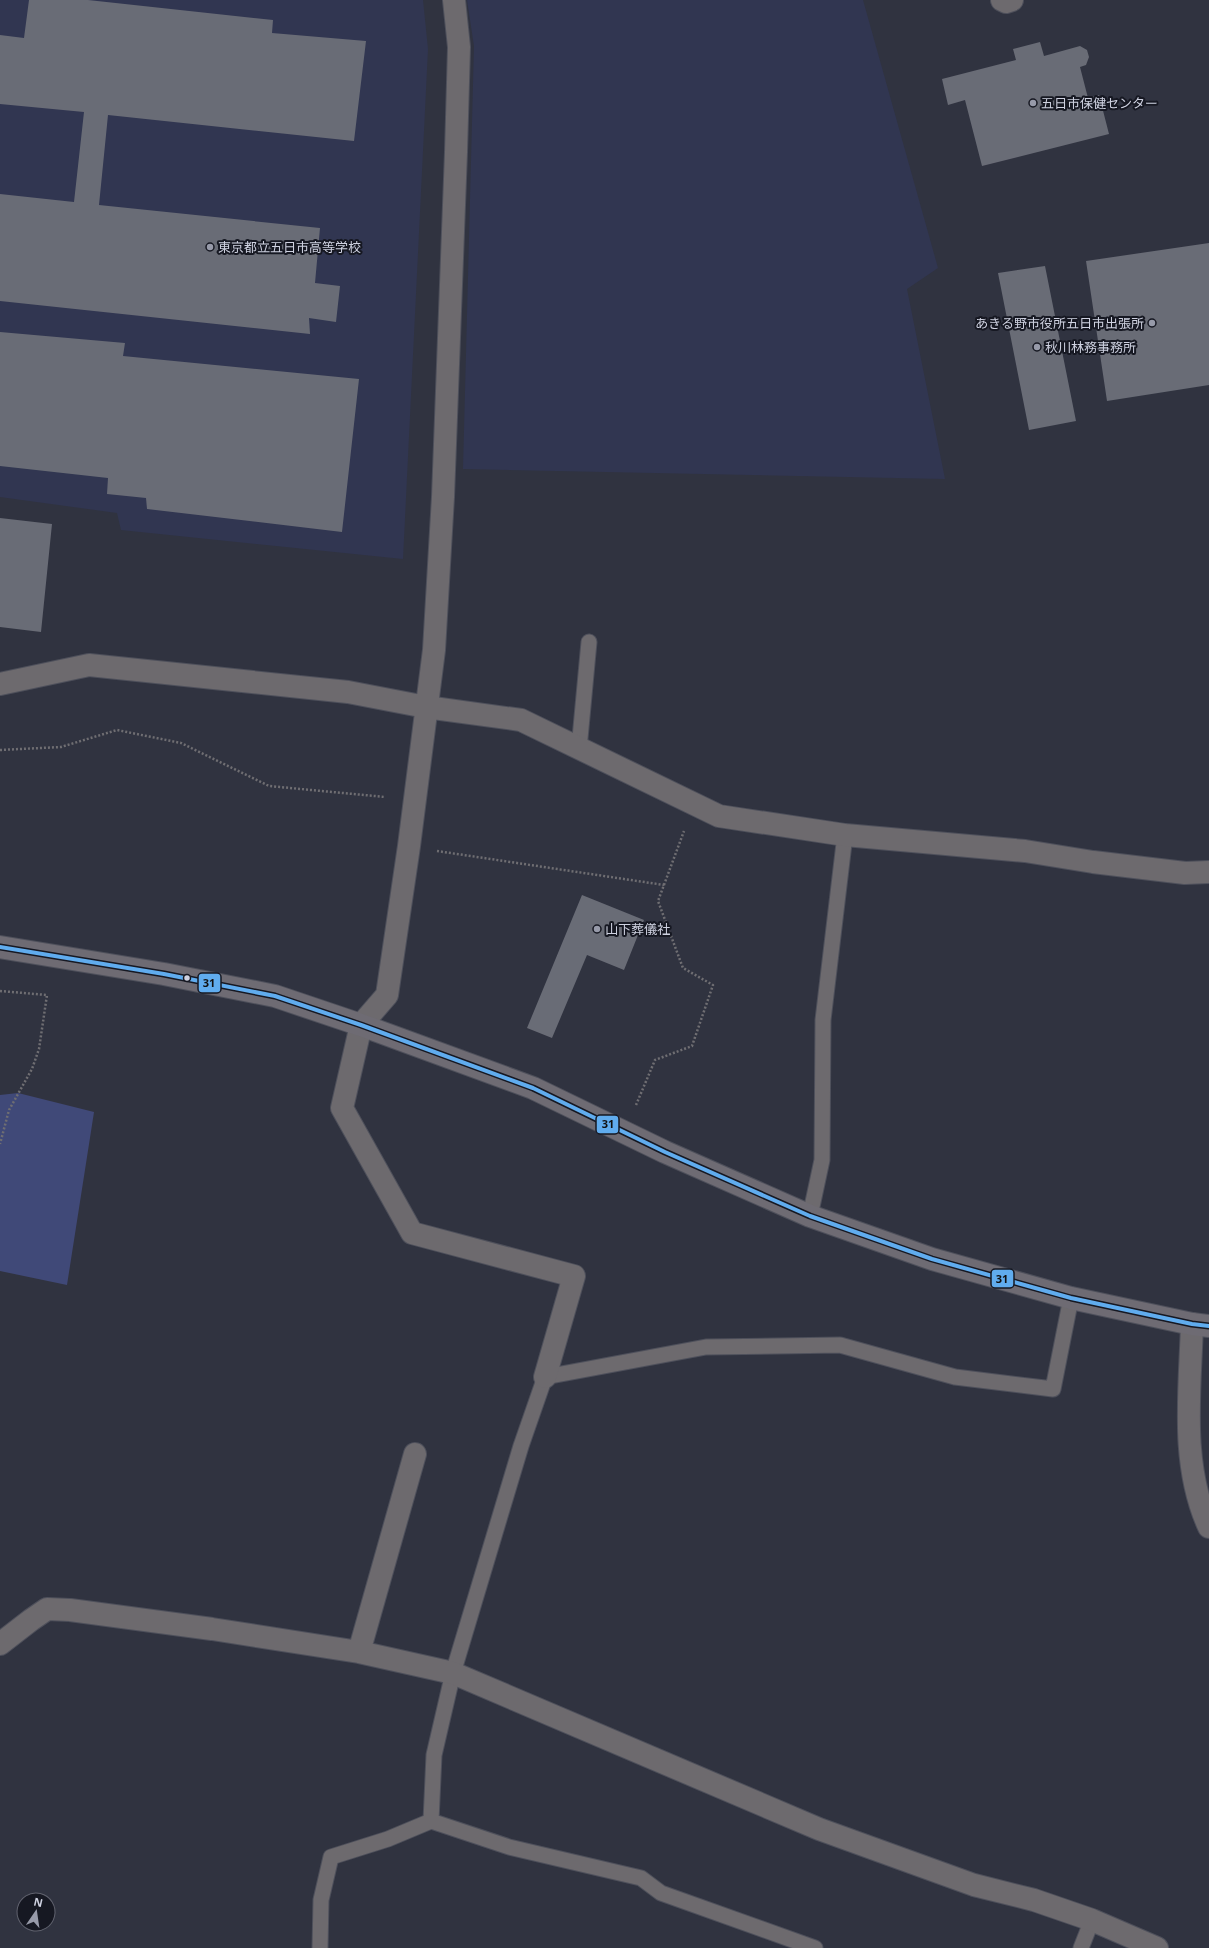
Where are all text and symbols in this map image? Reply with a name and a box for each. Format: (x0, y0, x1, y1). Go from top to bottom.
place label: 五日市保健センター (1041, 94, 1158, 112)
marker: 五日市保健センター (1028, 98, 1038, 108)
place label: 東京都立五日市高等学校 (218, 238, 361, 256)
marker: 東京都立五日市高等学校 (205, 242, 215, 252)
place label: あきる野市役所五日市出張所 (975, 314, 1144, 332)
marker: あきる野市役所五日市出張所 (1147, 318, 1157, 328)
place label: 秋川林務事務所 (1045, 338, 1136, 356)
marker: 秋川林務事務所 (1032, 342, 1042, 352)
place label: 山下葬儀社 (605, 920, 670, 938)
marker: 山下葬儀社 (592, 924, 602, 934)
unlabelled marker (182, 973, 192, 983)
line badge: 31 (198, 973, 221, 993)
text: 31 (203, 975, 215, 990)
line badge: 31 (596, 1115, 619, 1134)
text: 31 (602, 1116, 614, 1131)
line badge: 31 (991, 1269, 1014, 1288)
text: 31 (996, 1271, 1008, 1286)
north arrow (16, 1892, 56, 1932)
text: N (32, 1893, 44, 1910)

